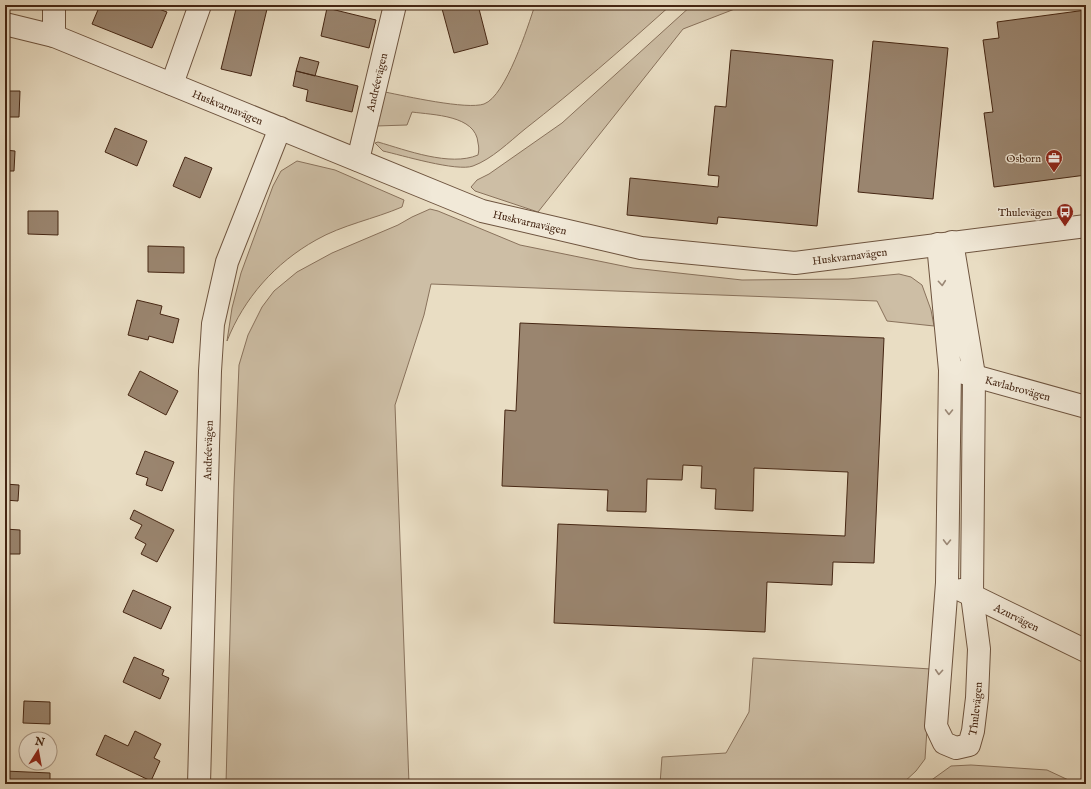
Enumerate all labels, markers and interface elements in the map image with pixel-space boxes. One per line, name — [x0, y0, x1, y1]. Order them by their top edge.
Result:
street label: Andréevägen — [364, 52, 391, 114]
street label: Huskvarnavägen — [190, 87, 265, 129]
office icon: Osborn — [1044, 148, 1064, 173]
place label: Osborn — [1006, 152, 1041, 166]
bus stop icon: Thulevägen — [1055, 202, 1075, 227]
place label: Thulevägen — [998, 206, 1052, 220]
street label: Huskvarnavägen — [491, 208, 568, 239]
street label: Huskvarnavägen — [812, 245, 888, 269]
one-way arrow — [937, 280, 946, 286]
street label: Kavlabrovägen — [983, 373, 1052, 405]
one-way arrow — [945, 409, 953, 415]
street label: Andréevägen — [201, 420, 217, 481]
one-way arrow — [943, 539, 951, 545]
street label: Azurvägen — [990, 601, 1041, 635]
one-way arrow — [935, 669, 944, 675]
street label: Thulevägen — [966, 682, 986, 738]
north arrow — [18, 731, 58, 771]
text: N — [33, 734, 46, 750]

